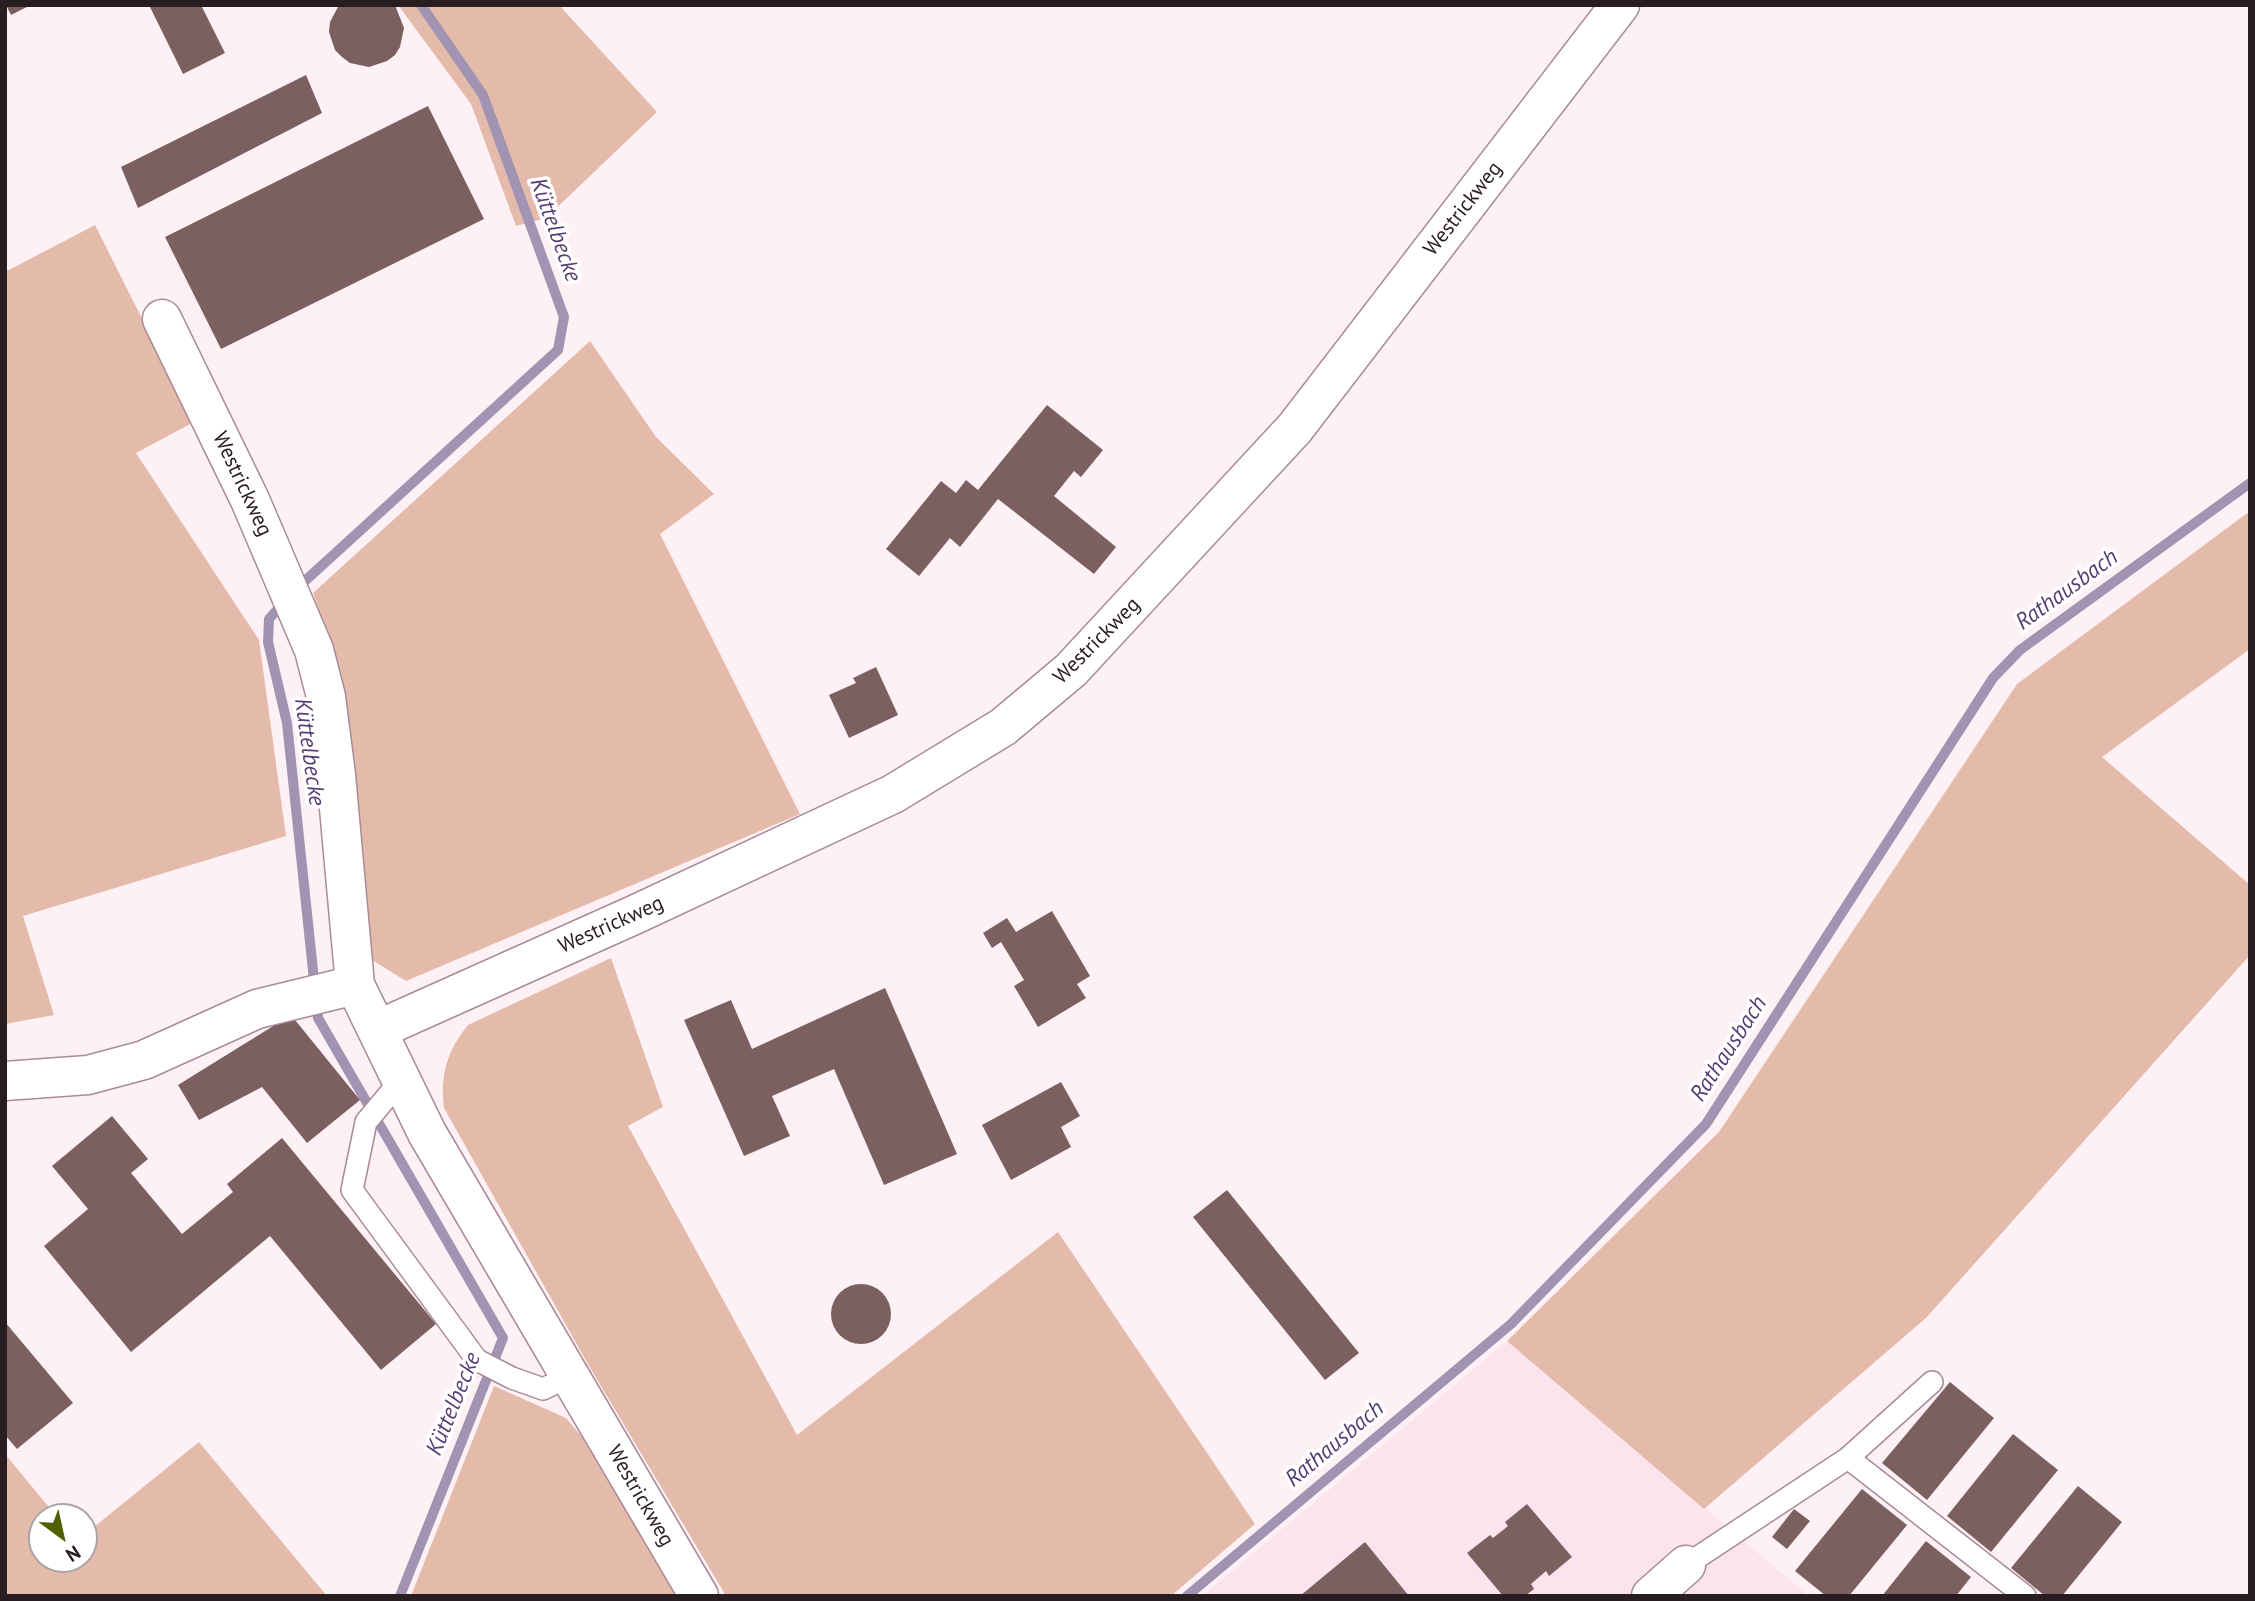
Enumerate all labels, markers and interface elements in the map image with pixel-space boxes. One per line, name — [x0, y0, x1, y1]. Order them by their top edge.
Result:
street label: Westrickweg — [1418, 157, 1508, 261]
water label: Küttelbecke — [523, 174, 587, 286]
street label: Westrickweg — [207, 428, 277, 540]
water label: Rathausbach — [2010, 544, 2124, 636]
street label: Westrickweg — [1048, 592, 1146, 690]
water label: Küttelbecke — [288, 696, 330, 808]
street label: Westrickweg — [555, 891, 667, 959]
water label: Rathausbach — [1685, 991, 1773, 1107]
water label: Küttelbecke — [421, 1349, 487, 1459]
water label: Rathausbach — [1280, 1395, 1390, 1493]
street label: Westrickweg — [601, 1441, 679, 1551]
north arrow — [28, 1503, 98, 1573]
text: N — [62, 1540, 85, 1567]

